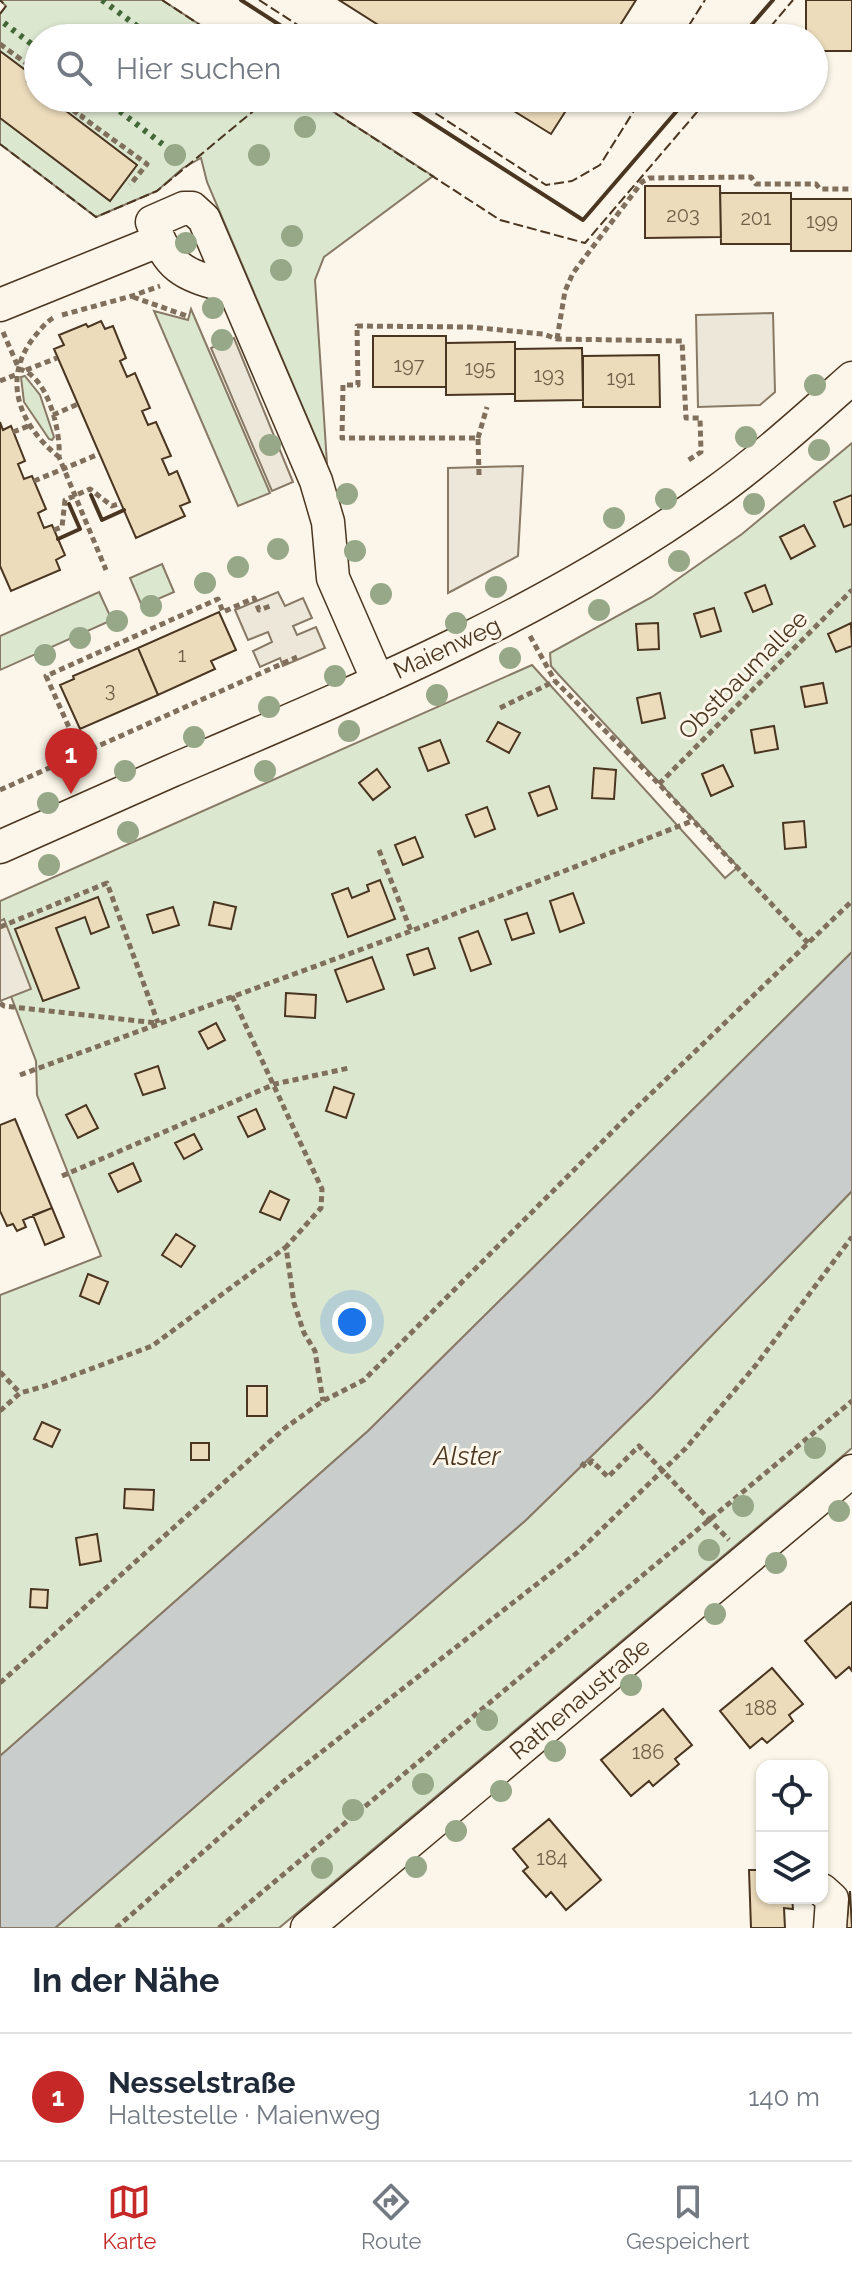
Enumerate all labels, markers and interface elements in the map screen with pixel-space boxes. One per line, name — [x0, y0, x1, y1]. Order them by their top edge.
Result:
search box — [24, 24, 828, 112]
icon: search — [52, 46, 96, 90]
text: Hier suchen — [116, 51, 281, 86]
house number: 203 — [666, 203, 700, 227]
house number: 201 — [740, 206, 772, 230]
house number: 199 — [806, 209, 838, 233]
house number: 197 — [394, 353, 425, 377]
house number: 195 — [464, 356, 496, 380]
house number: 193 — [534, 363, 564, 387]
house number: 191 — [607, 366, 636, 390]
street label: Obstbaumallee — [672, 604, 813, 745]
street label: Maienweg — [389, 610, 505, 685]
house number: 1 — [178, 643, 187, 667]
house number: 3 — [105, 678, 115, 702]
pin: 1 — [45, 728, 97, 794]
your location — [332, 1302, 372, 1342]
water label: Alster — [432, 1441, 501, 1471]
street label: Rathenaustraße — [504, 1631, 656, 1766]
house number: 188 — [745, 1696, 777, 1720]
house number: 186 — [632, 1740, 664, 1764]
map controls — [756, 1760, 828, 1904]
button: locate — [756, 1760, 828, 1832]
button: layers — [756, 1832, 828, 1904]
house number: 184 — [536, 1846, 568, 1870]
text: In der Nähe — [32, 1960, 219, 2000]
text: Nesselstraße — [108, 2065, 295, 2100]
text: 1 — [52, 2082, 64, 2112]
text: 140 m — [748, 2082, 820, 2112]
text: Haltestelle · Maienweg — [108, 2100, 381, 2130]
tab: Karte — [102, 2180, 156, 2254]
tab: Route — [361, 2180, 421, 2254]
tab: Gespeichert — [626, 2180, 750, 2254]

